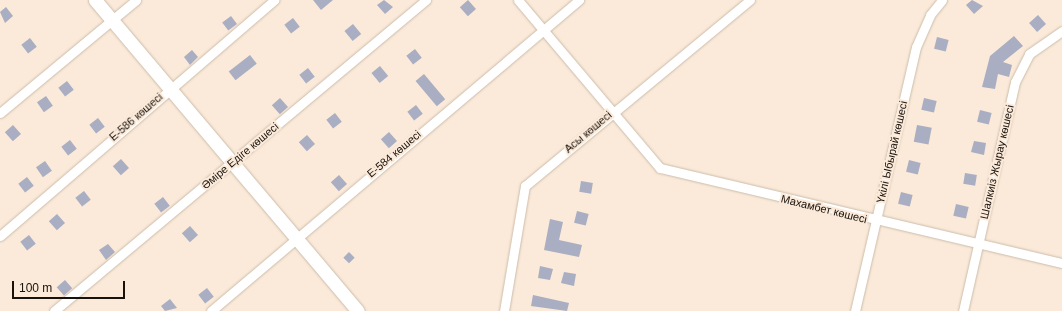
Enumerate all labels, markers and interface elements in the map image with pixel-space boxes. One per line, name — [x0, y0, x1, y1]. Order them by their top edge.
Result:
street label: Е-586 көшесі — [107, 90, 165, 144]
street label: Үкілі Ыбырай көшесі — [874, 100, 910, 204]
street label: Шалкиіз Жырау көшесі — [977, 104, 1017, 220]
street label: Асы көшесі — [562, 108, 614, 156]
street label: Әміре Едіге көшесі — [199, 120, 281, 192]
street label: Е-584 көшесі — [364, 128, 424, 180]
street label: Махамбет көшесі — [780, 192, 868, 226]
scale bar — [14, 273, 127, 299]
text: 100 m — [19, 281, 52, 295]

